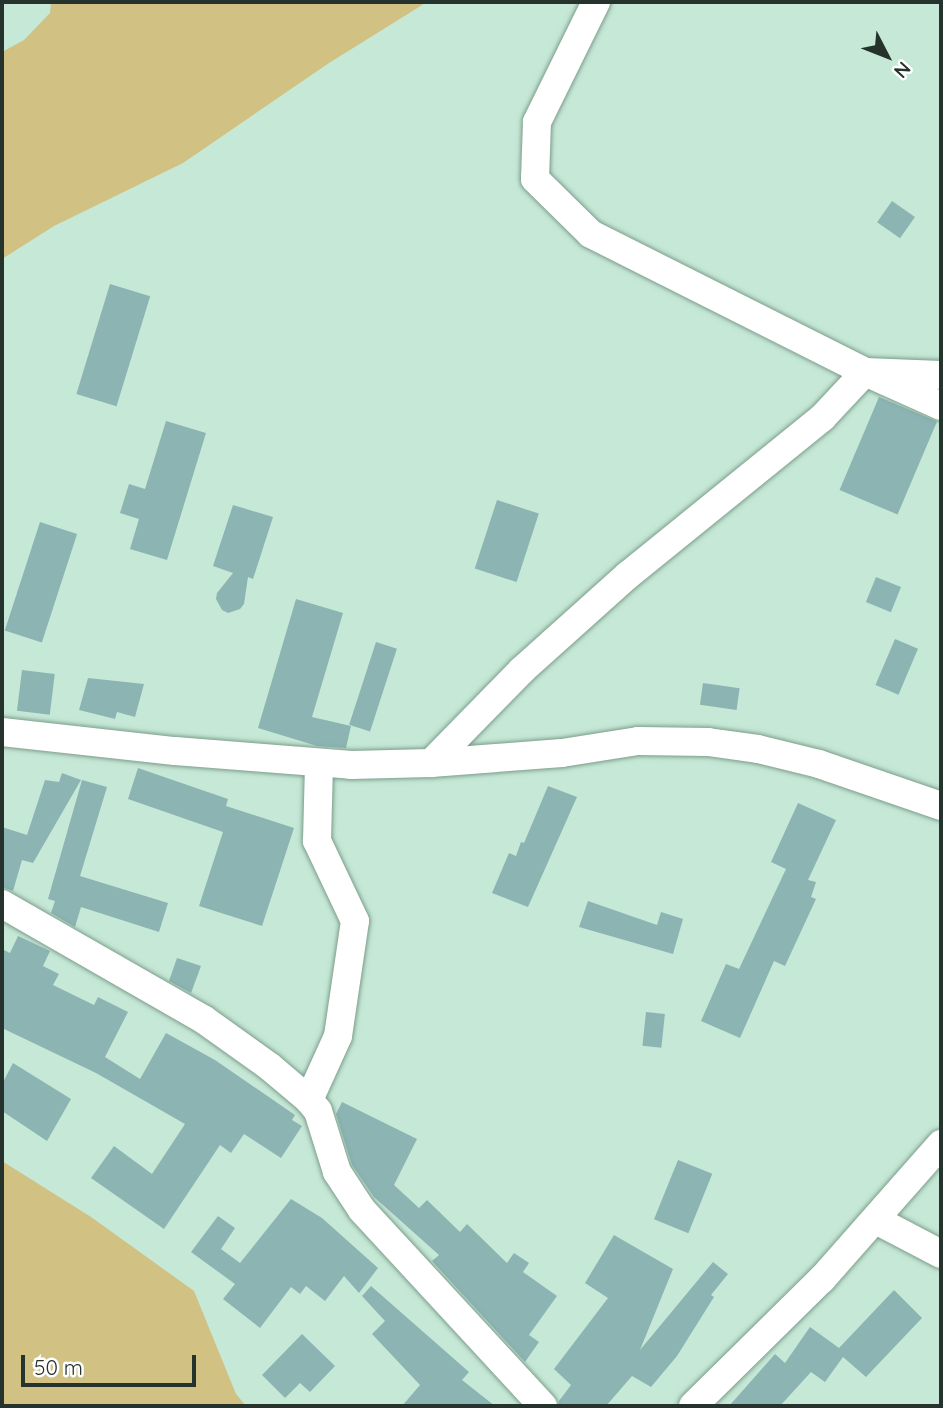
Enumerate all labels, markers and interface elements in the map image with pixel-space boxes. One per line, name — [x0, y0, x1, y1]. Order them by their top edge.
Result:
north arrow — [852, 21, 922, 91]
text: N — [889, 57, 916, 83]
scale bar — [24, 1342, 200, 1386]
text: 50 m — [34, 1354, 83, 1380]

